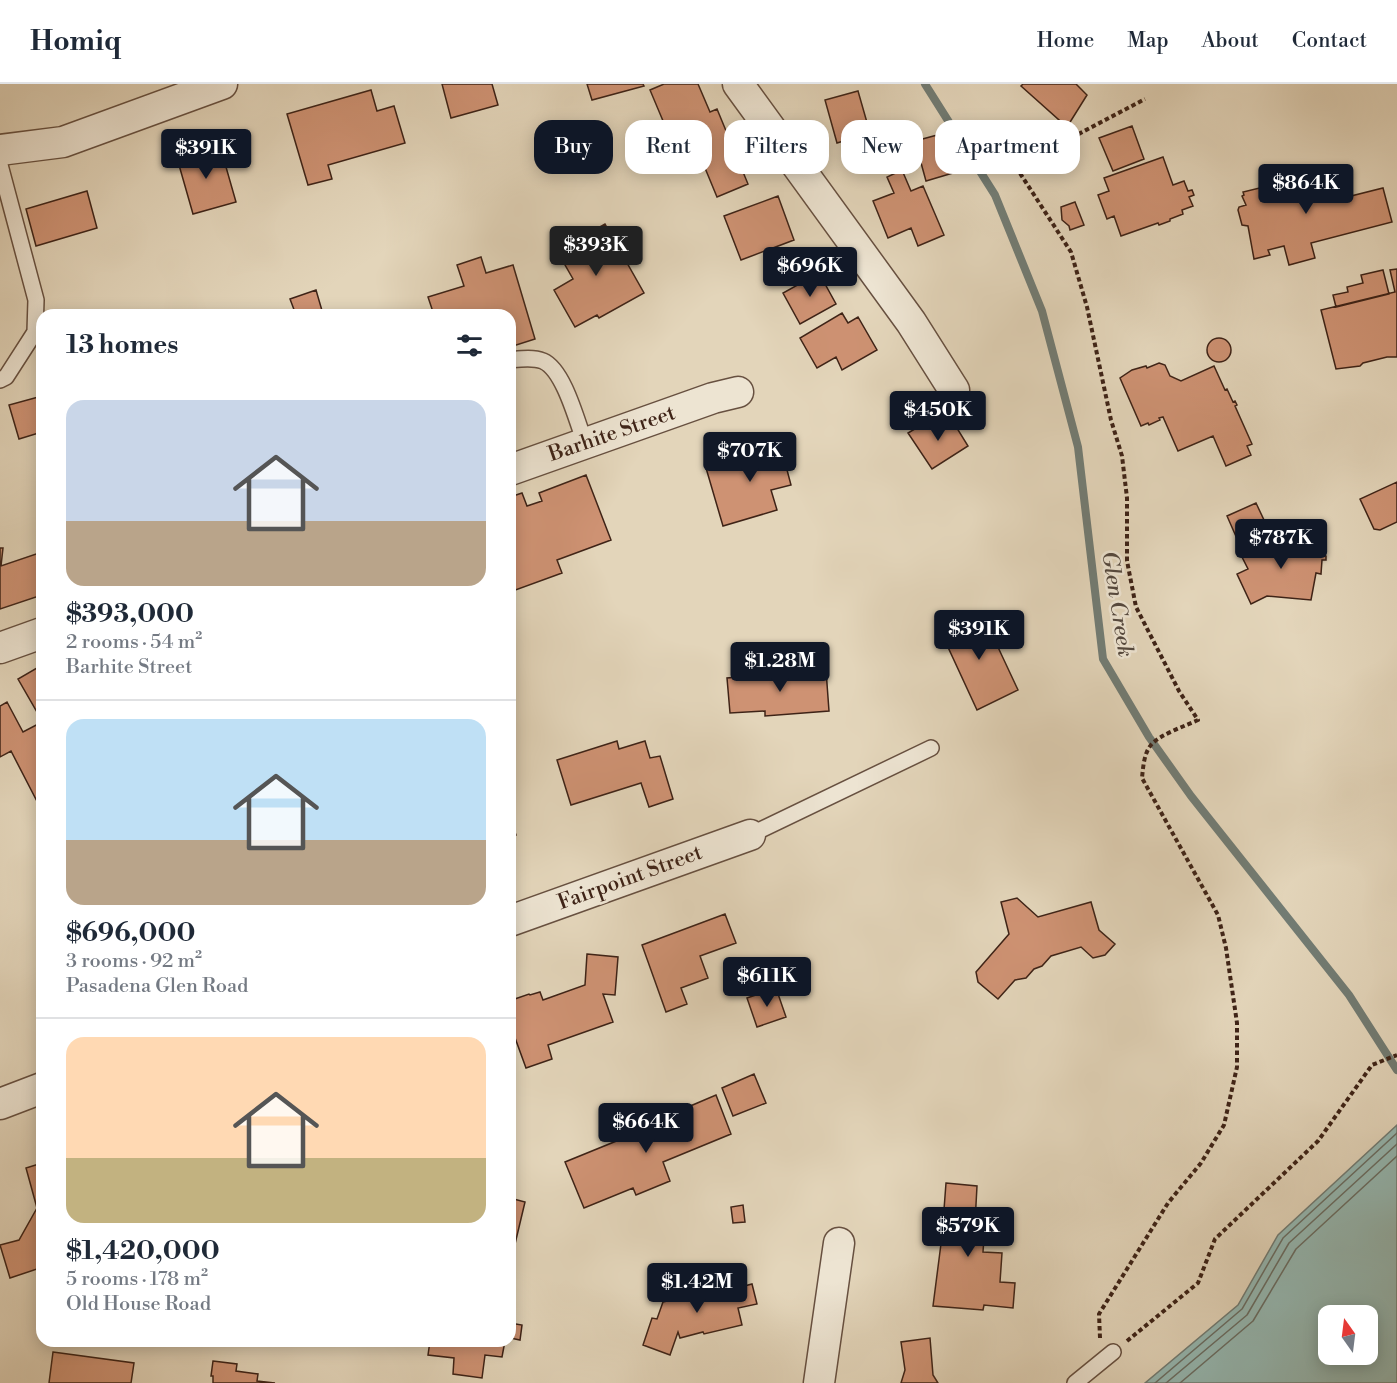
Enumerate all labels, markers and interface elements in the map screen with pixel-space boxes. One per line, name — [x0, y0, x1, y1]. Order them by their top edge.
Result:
text: Homiq — [30, 24, 121, 59]
text: Home — [1037, 28, 1094, 54]
text: Map — [1127, 28, 1169, 54]
text: About — [1202, 28, 1259, 54]
text: Contact — [1292, 28, 1367, 54]
chip: Buy — [534, 120, 613, 174]
chip: Rent — [625, 120, 712, 174]
chip: Filters — [724, 120, 829, 174]
chip: New — [841, 120, 923, 174]
chip: Apartment — [935, 120, 1080, 174]
pin: $391K — [164, 129, 248, 180]
text: $391K — [175, 136, 237, 161]
pin: $864K — [1264, 164, 1348, 215]
text: $864K — [1272, 171, 1340, 196]
pin: $393K — [554, 226, 638, 277]
text: $393K — [564, 233, 628, 258]
pin: $696K — [768, 247, 852, 298]
text: $696K — [777, 254, 843, 279]
text: 13 homes — [66, 329, 178, 361]
icon: filters — [453, 329, 486, 362]
pin: $450K — [896, 391, 980, 442]
text: $450K — [904, 398, 972, 423]
street label: Barhite Street — [544, 400, 679, 468]
pin: $707K — [708, 432, 792, 483]
icon: home — [222, 439, 330, 547]
text: $707K — [717, 439, 783, 464]
pin: $787K — [1239, 519, 1323, 570]
text: $787K — [1249, 526, 1313, 551]
water label: Glen Creek — [1095, 549, 1139, 659]
text: $393,000 — [66, 598, 194, 630]
pin: $391K — [937, 610, 1021, 661]
text: $391K — [948, 617, 1010, 642]
text: 2 rooms · 54 m² — [66, 630, 202, 655]
pin: $1.28M — [731, 642, 829, 693]
text: $1.28M — [745, 649, 815, 674]
text: Barhite Street — [66, 655, 192, 680]
icon: home — [222, 758, 330, 866]
street label: Fairpoint Street — [554, 840, 706, 916]
text: $696,000 — [66, 917, 195, 949]
text: 3 rooms · 92 m² — [66, 949, 202, 974]
pin: $611K — [725, 957, 809, 1008]
text: $611K — [737, 964, 797, 989]
text: Pasadena Glen Road — [66, 974, 248, 999]
icon: home — [222, 1076, 330, 1184]
pin: $664K — [604, 1103, 688, 1154]
text: $664K — [612, 1110, 680, 1135]
pin: $579K — [926, 1207, 1010, 1258]
text: $579K — [936, 1214, 1000, 1239]
text: $1,420,000 — [66, 1235, 220, 1267]
pin: $1.42M — [648, 1263, 746, 1314]
text: 5 rooms · 178 m² — [66, 1267, 208, 1292]
text: $1.42M — [661, 1270, 733, 1295]
text: Old House Road — [66, 1292, 211, 1317]
north arrow — [1318, 1305, 1378, 1365]
map controls — [1318, 1305, 1378, 1365]

